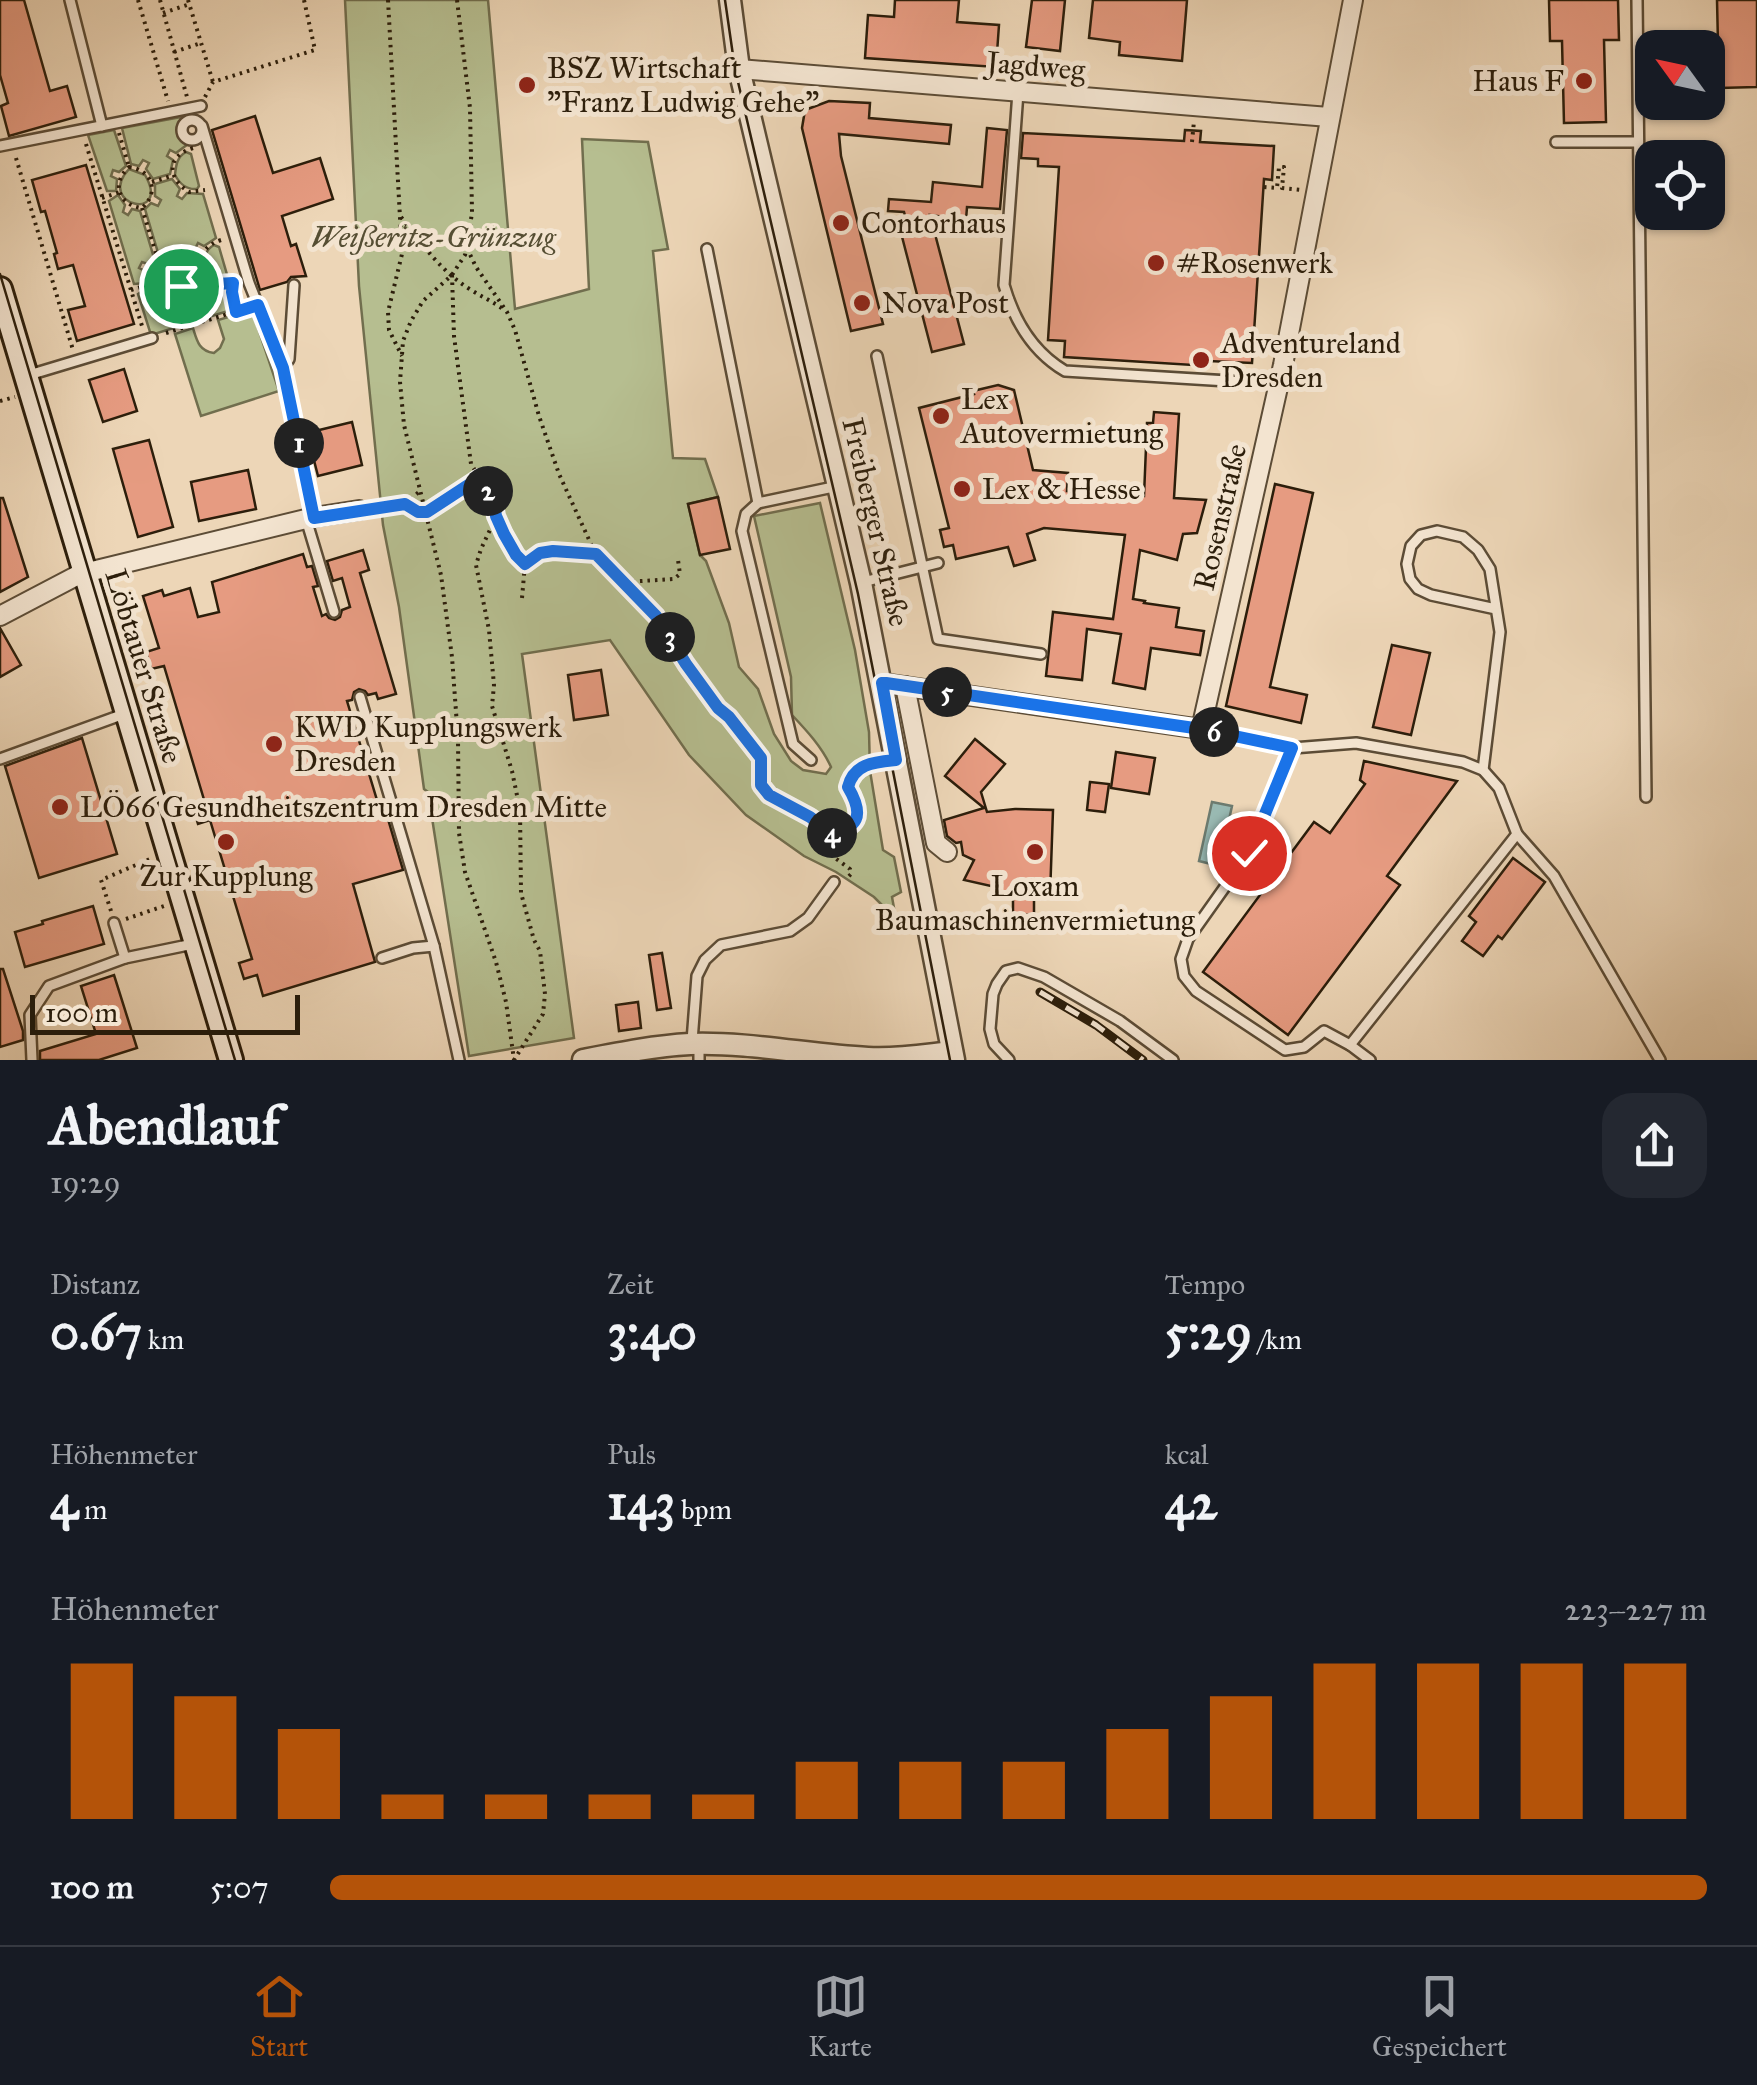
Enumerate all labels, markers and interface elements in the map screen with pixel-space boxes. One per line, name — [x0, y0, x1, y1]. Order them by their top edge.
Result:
north arrow — [1635, 30, 1725, 120]
map controls — [1635, 30, 1725, 230]
street label: Jagdweg — [982, 43, 1088, 88]
place label: BSZ Wirtschaft "Franz Ludwig Gehe" — [547, 50, 819, 120]
place label: Haus F — [1472, 63, 1564, 99]
marker: Haus F — [1573, 70, 1595, 92]
marker: BSZ Wirtschaft "Franz Ludwig Gehe" — [516, 74, 538, 96]
button: locate — [1635, 140, 1725, 230]
place label: Contorhaus — [861, 205, 1006, 241]
marker: Contorhaus — [830, 212, 852, 234]
park label: Weißeritz-Grünzug — [311, 219, 557, 255]
pin — [139, 244, 224, 329]
place label: #Rosenwerk — [1176, 245, 1333, 281]
marker: #Rosenwerk — [1145, 252, 1167, 274]
icon: arrive — [154, 259, 209, 314]
place label: Nova Post — [882, 285, 1009, 321]
marker: Nova Post — [851, 292, 873, 314]
place label: Adventureland Dresden — [1219, 325, 1401, 395]
marker: Adventureland Dresden — [1190, 349, 1212, 371]
place label: Lex Autovermietung — [959, 381, 1164, 451]
marker: Lex Autovermietung — [930, 405, 952, 427]
street label: Freiberger Straße — [835, 414, 917, 630]
pin: 1 — [274, 418, 324, 468]
text: 1 — [293, 425, 305, 460]
street label: Rosenstraße — [1186, 440, 1254, 594]
pin: 2 — [463, 466, 513, 516]
place label: Lex & Hesse — [982, 471, 1141, 507]
text: 2 — [481, 473, 495, 508]
marker: Lex & Hesse — [951, 478, 973, 500]
street label: Löbtauer Straße — [97, 564, 191, 768]
pin: 3 — [645, 612, 695, 662]
text: 3 — [664, 619, 676, 654]
pin: 5 — [922, 667, 972, 717]
text: 5 — [940, 674, 954, 709]
pin: 6 — [1189, 707, 1239, 757]
place label: KWD Kupplungswerk Dresden — [294, 709, 562, 779]
text: 6 — [1207, 714, 1221, 749]
marker: KWD Kupplungswerk Dresden — [263, 733, 285, 755]
place label: LÖ66 Gesundheitszentrum Dresden Mitte — [80, 789, 607, 825]
marker: LÖ66 Gesundheitszentrum Dresden Mitte — [49, 796, 71, 818]
pin: 4 — [807, 808, 857, 858]
pin — [1207, 811, 1292, 896]
text: 4 — [824, 815, 840, 850]
icon: check — [1222, 826, 1277, 881]
marker: Zur Kupplung — [215, 831, 237, 853]
marker: Loxam Baumaschinenvermietung — [1024, 841, 1046, 863]
place label: Zur Kupplung — [139, 858, 314, 894]
place label: Loxam Baumaschinenvermietung — [875, 868, 1196, 938]
scale bar — [30, 990, 300, 1034]
text: 100 m — [45, 995, 118, 1030]
text: Abendlauf — [50, 1092, 280, 1159]
button: share — [1602, 1093, 1707, 1198]
text: 19:29 — [50, 1163, 121, 1202]
text: Distanz — [50, 1267, 140, 1302]
text: Zeit — [607, 1267, 654, 1302]
text: Tempo — [1165, 1267, 1245, 1302]
text: 0.67 — [50, 1302, 142, 1363]
text: 3:40 — [607, 1302, 697, 1363]
text: 5:29 — [1165, 1302, 1252, 1363]
text: km — [142, 1322, 184, 1357]
text: /km — [1252, 1322, 1302, 1357]
text: Höhenmeter — [50, 1437, 198, 1472]
text: Puls — [607, 1437, 656, 1472]
text: kcal — [1165, 1437, 1209, 1472]
text: 4 — [50, 1472, 78, 1533]
text: 143 — [607, 1472, 675, 1533]
text: 42 — [1165, 1472, 1217, 1533]
text: m — [78, 1492, 107, 1527]
text: bpm — [675, 1492, 732, 1527]
text: Höhenmeter — [50, 1590, 219, 1629]
text: 223–227 m — [1565, 1590, 1707, 1629]
text: 100 m — [50, 1868, 134, 1907]
text: 5:07 — [210, 1868, 269, 1907]
tab: Start — [250, 1969, 308, 2064]
tab: Karte — [808, 1969, 872, 2064]
tab: Gespeichert — [1372, 1969, 1507, 2064]

